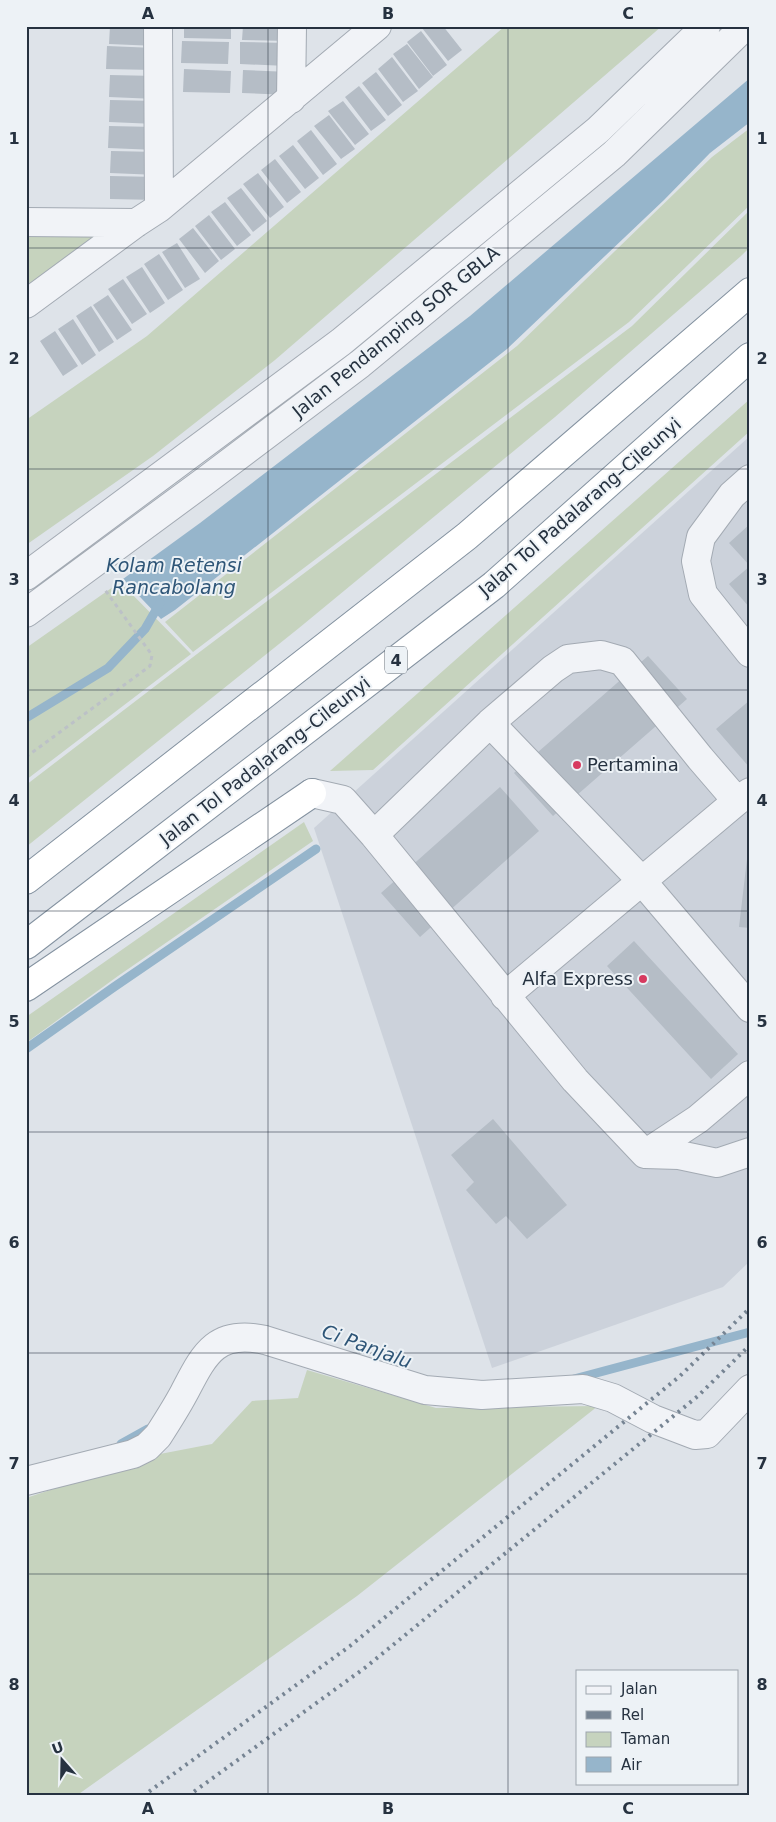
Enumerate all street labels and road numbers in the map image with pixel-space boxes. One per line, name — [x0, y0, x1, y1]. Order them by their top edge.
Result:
street label: Jalan Pendamping SOR GBLA — [287, 241, 504, 422]
street label: Jalan Tol Padalarang–Cileunyi — [473, 413, 685, 601]
road number: 4 — [385, 646, 407, 674]
street label: Jalan Tol Padalarang–Cileunyi — [155, 672, 374, 850]

